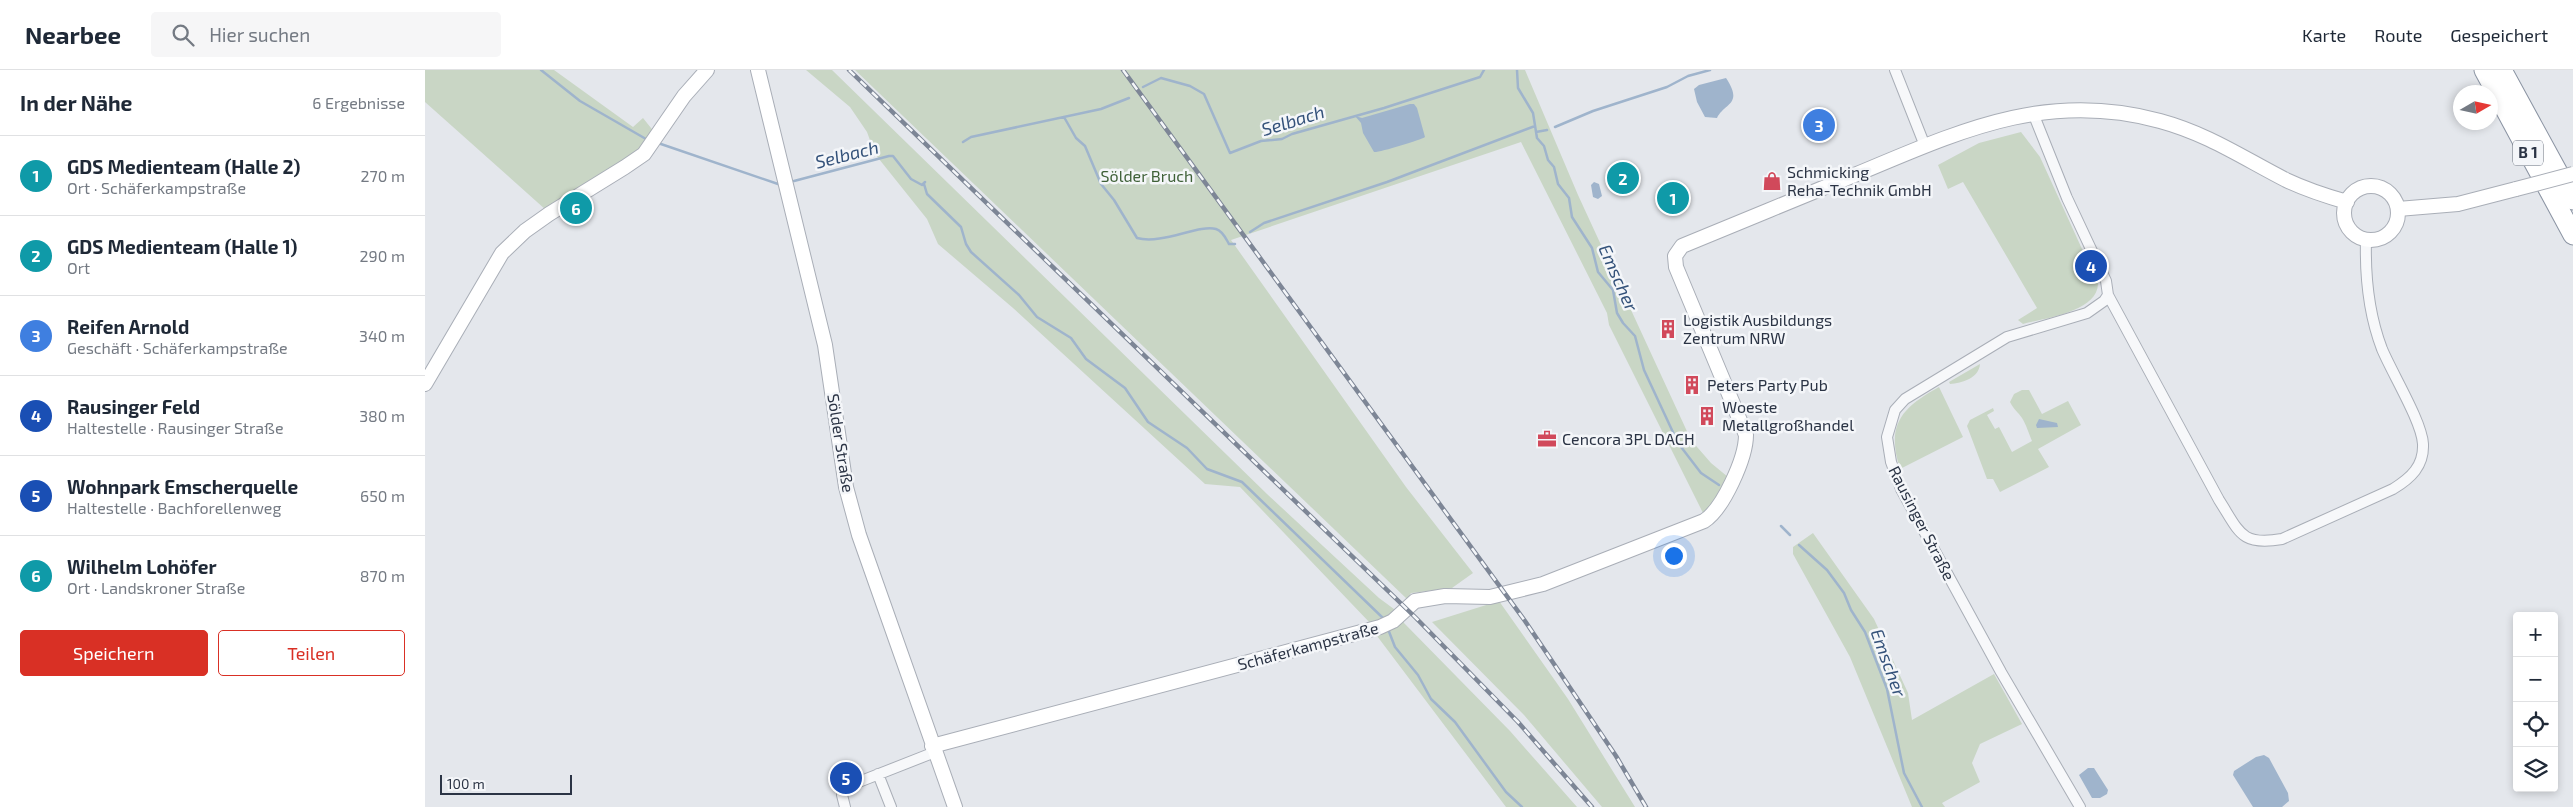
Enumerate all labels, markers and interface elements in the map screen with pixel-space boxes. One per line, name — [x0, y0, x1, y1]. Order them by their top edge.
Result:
search box — [151, 12, 501, 57]
text: Nearbee — [25, 20, 121, 49]
icon: search — [169, 21, 197, 49]
text: Hier suchen — [209, 23, 310, 46]
text: Karte — [2302, 24, 2346, 46]
text: Route — [2374, 24, 2422, 46]
text: Gespeichert — [2450, 24, 2548, 46]
north arrow — [2453, 85, 2498, 130]
text: In der Nähe — [20, 90, 132, 115]
text: 6 Ergebnisse — [312, 93, 405, 112]
water label: Selbach — [1259, 100, 1327, 140]
pin: 3 — [1803, 106, 1835, 144]
water label: Selbach — [813, 136, 881, 173]
road number: B 1 — [2513, 140, 2543, 166]
text: GDS Medienteam (Halle 2) — [67, 155, 301, 178]
pin: 2 — [1607, 159, 1639, 197]
place label: Schmicking Reha-Technik GmbH — [1787, 162, 1932, 199]
text: 1 — [33, 166, 39, 185]
text: 270 m — [361, 166, 405, 185]
park label: Sölder Bruch — [1101, 166, 1193, 185]
shop icon: Schmicking Reha-Technik GmbH — [1761, 170, 1783, 192]
text: Ort · Schäferkampstraße — [67, 178, 246, 197]
pin: 1 — [1657, 179, 1689, 217]
pin: 6 — [560, 189, 592, 227]
text: GDS Medienteam (Halle 1) — [67, 235, 298, 258]
water label: Emscher — [1594, 241, 1644, 315]
text: 2 — [31, 246, 41, 265]
text: 290 m — [360, 246, 405, 265]
pin: 4 — [2075, 247, 2107, 285]
text: Ort — [67, 258, 90, 277]
place label: Logistik Ausbildungs Zentrum NRW — [1683, 310, 1832, 347]
text: Reifen Arnold — [67, 315, 189, 338]
building icon: Logistik Ausbildungs Zentrum NRW — [1657, 318, 1679, 340]
text: 3 — [31, 326, 41, 345]
text: 340 m — [359, 326, 405, 345]
text: Geschäft · Schäferkampstraße — [67, 338, 288, 357]
building icon: Peters Party Pub — [1681, 374, 1703, 396]
place label: Peters Party Pub — [1707, 375, 1828, 394]
street label: Sölder Straße — [824, 392, 859, 494]
text: Rausinger Feld — [67, 395, 200, 418]
place label: Woeste Metallgroßhandel — [1722, 397, 1854, 434]
building icon: Woeste Metallgroßhandel — [1696, 405, 1718, 427]
text: 4 — [31, 406, 41, 425]
text: 380 m — [359, 406, 405, 425]
text: Haltestelle · Rausinger Straße — [67, 418, 283, 437]
office icon: Cencora 3PL DACH — [1536, 428, 1558, 450]
place label: Cencora 3PL DACH — [1562, 429, 1695, 448]
street label: Rausinger Straße — [1885, 462, 1959, 583]
text: Wohnpark Emscherquelle — [67, 475, 298, 498]
text: 5 — [32, 486, 40, 505]
text: 650 m — [360, 486, 405, 505]
text: Haltestelle · Bachforellenweg — [67, 498, 281, 517]
your location — [1661, 543, 1687, 569]
text: Wilhelm Lohöfer — [67, 555, 217, 578]
text: 6 — [31, 566, 41, 585]
text: 870 m — [360, 566, 405, 585]
text: Ort · Landskroner Straße — [67, 578, 245, 597]
map controls — [2513, 612, 2558, 792]
button: + — [2513, 612, 2558, 657]
street label: Schäferkampstraße — [1235, 618, 1380, 673]
water label: Emscher — [1866, 626, 1912, 700]
button: Speichern — [20, 630, 208, 676]
button: Teilen — [218, 630, 405, 676]
button: − — [2513, 657, 2558, 702]
button: locate — [2513, 702, 2558, 747]
button: layers — [2513, 747, 2558, 792]
pin: 5 — [830, 759, 862, 797]
scale bar — [440, 772, 573, 795]
text: 100 m — [447, 775, 485, 792]

